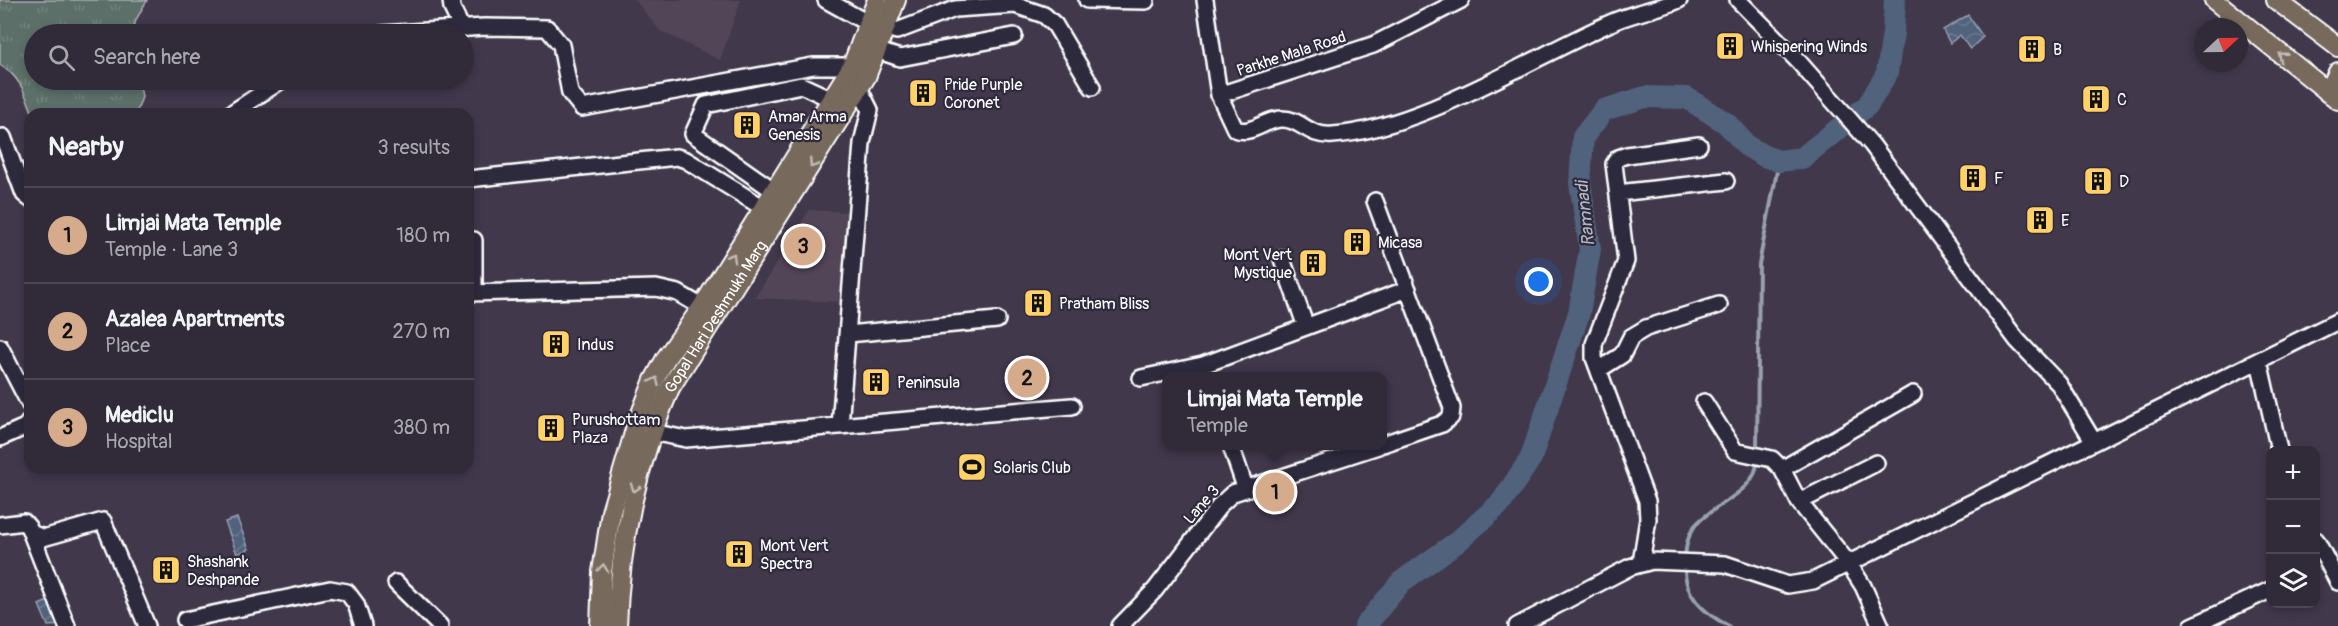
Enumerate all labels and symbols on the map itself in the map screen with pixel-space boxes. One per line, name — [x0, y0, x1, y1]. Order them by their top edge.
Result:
north arrow — [2194, 18, 2248, 72]
street label: Parkhe Mala Road — [1234, 27, 1348, 81]
building icon: Whispering Winds — [1714, 30, 1746, 62]
building icon: B — [2016, 33, 2048, 65]
place label: Whispering Winds — [1751, 37, 1867, 57]
place label: B — [2053, 40, 2062, 60]
one-way arrow — [2278, 52, 2289, 63]
place label: Pride Purple Coronet — [944, 75, 1022, 113]
building icon: Pride Purple Coronet — [907, 77, 939, 109]
building icon: C — [2080, 83, 2112, 115]
place label: C — [2117, 90, 2127, 110]
place label: Amar Arma Genesis — [768, 107, 847, 145]
building icon: Amar Arma Genesis — [731, 109, 763, 141]
one-way arrow — [809, 157, 820, 168]
building icon: F — [1957, 162, 1989, 194]
building icon: D — [2082, 165, 2114, 197]
place label: F — [1994, 169, 2004, 189]
place label: D — [2119, 172, 2129, 192]
water label: Ramnadi — [1570, 177, 1600, 248]
building icon: E — [2024, 204, 2056, 236]
place label: E — [2061, 211, 2069, 231]
pin: 3 — [784, 224, 822, 268]
building icon: Micasa — [1341, 226, 1373, 258]
place label: Micasa — [1378, 233, 1423, 253]
street label: Gopal Hari Deshmukh Marg — [660, 237, 772, 397]
place label: Mont Vert Mystique — [1224, 245, 1293, 283]
building icon: Mont Vert Mystique — [1297, 247, 1329, 279]
one-way arrow — [724, 253, 736, 263]
your location — [1524, 267, 1553, 296]
building icon: Pratham Bliss — [1022, 287, 1054, 319]
place label: Pratham Bliss — [1059, 294, 1149, 314]
building icon: Indus — [540, 328, 572, 360]
place label: Indus — [577, 335, 614, 355]
pin: 2 — [1008, 356, 1046, 400]
building icon: Peninsula — [860, 366, 892, 398]
place label: Peninsula — [897, 373, 960, 393]
one-way arrow — [647, 376, 659, 387]
place label: Purushottam Plaza — [572, 410, 660, 448]
building icon: Purushottam Plaza — [535, 412, 567, 444]
sports icon: Solaris Club — [956, 451, 988, 483]
place label: Solaris Club — [993, 458, 1071, 478]
pin: 1 — [1256, 470, 1294, 514]
street label: Lane 3 — [1179, 481, 1224, 528]
one-way arrow — [630, 482, 642, 493]
place label: Mont Vert Spectra — [760, 536, 829, 574]
building icon: Mont Vert Spectra — [723, 538, 755, 570]
place label: Shashank Deshpande — [187, 552, 259, 590]
building icon: Shashank Deshpande — [150, 554, 182, 586]
one-way arrow — [596, 563, 609, 572]

